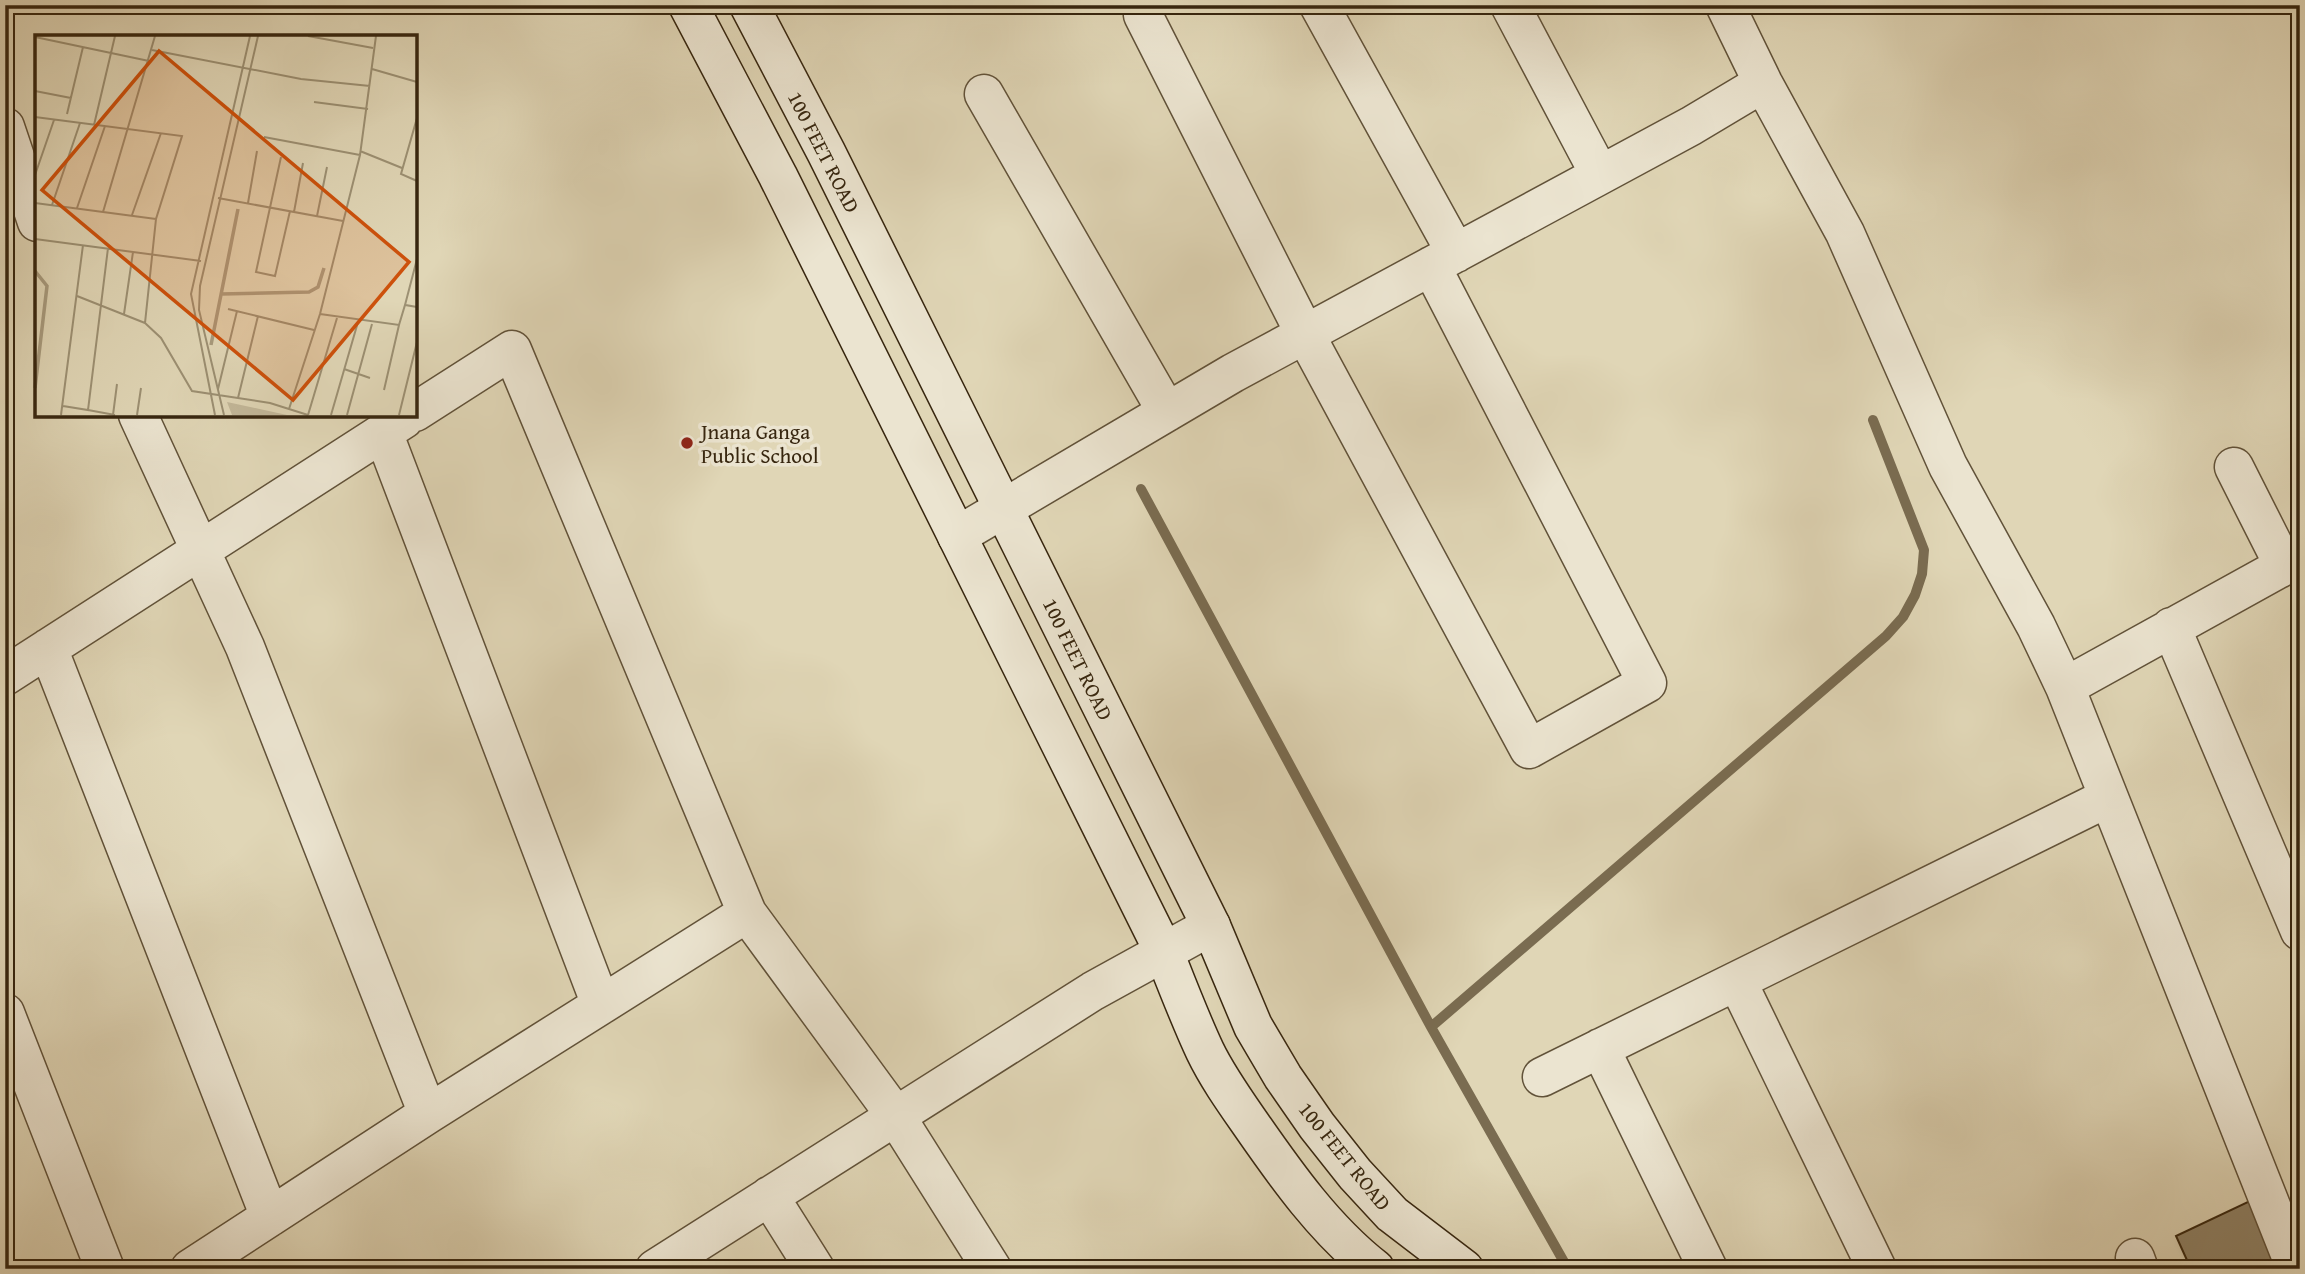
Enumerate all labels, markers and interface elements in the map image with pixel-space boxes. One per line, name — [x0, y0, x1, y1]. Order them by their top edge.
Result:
inset map — [35, 35, 416, 416]
street label: 100 FEET ROAD — [780, 86, 868, 218]
place label: Jnana Ganga Public School — [698, 416, 819, 471]
marker: Jnana Ganga Public School — [679, 435, 695, 451]
street label: 100 FEET ROAD — [1035, 593, 1121, 725]
street label: 100 FEET ROAD — [1291, 1095, 1399, 1217]

